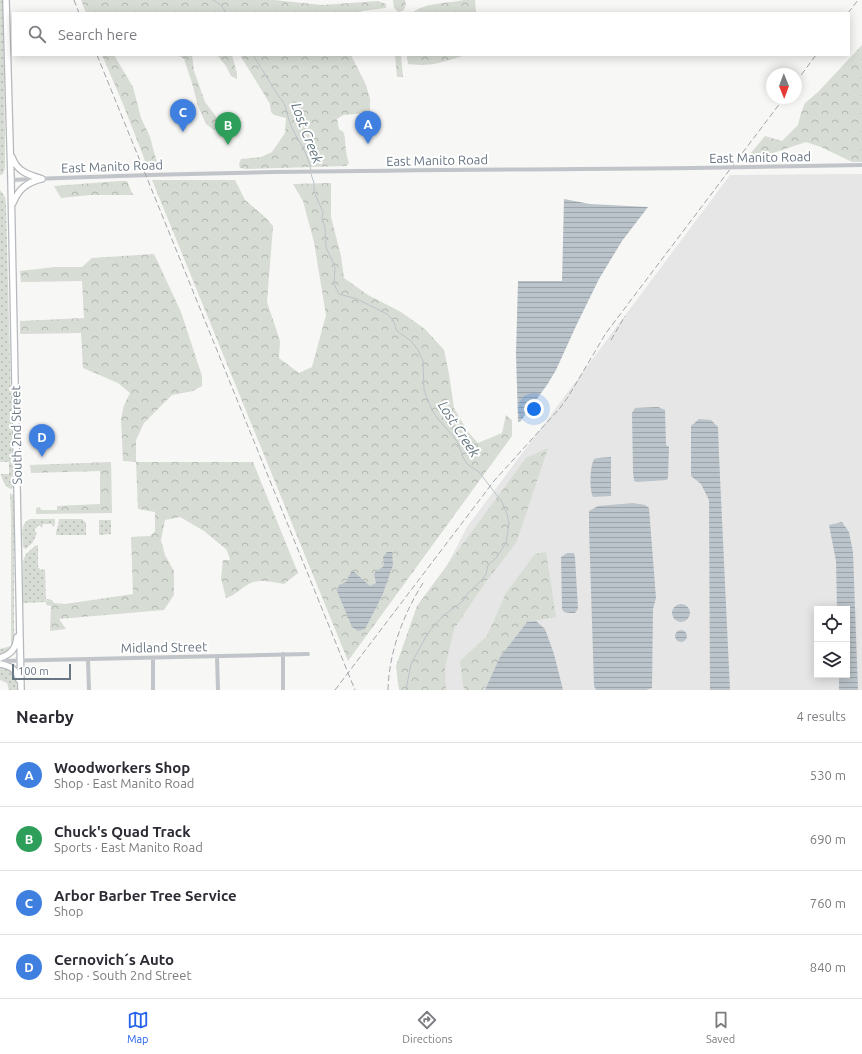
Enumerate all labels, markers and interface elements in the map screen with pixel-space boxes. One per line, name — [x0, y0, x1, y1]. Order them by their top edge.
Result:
search box — [12, 12, 850, 56]
icon: search — [26, 23, 48, 45]
text: Search here — [58, 26, 137, 43]
north arrow — [766, 68, 802, 104]
pin: C — [170, 99, 196, 132]
water label: Lost Creek — [288, 100, 326, 166]
pin: A — [355, 111, 381, 144]
pin: B — [215, 112, 241, 145]
street label: East Manito Road — [709, 149, 811, 165]
street label: East Manito Road — [386, 152, 488, 168]
street label: East Manito Road — [61, 157, 163, 175]
street label: South 2nd Street — [8, 385, 24, 485]
water label: Lost Creek — [435, 398, 484, 461]
your location — [524, 399, 544, 419]
pin: D — [29, 424, 55, 457]
map controls — [814, 606, 850, 678]
button: locate — [814, 606, 850, 642]
street label: Midland Street — [121, 639, 207, 655]
button: layers — [814, 642, 850, 678]
scale bar — [12, 662, 71, 681]
text: 100 m — [18, 665, 49, 677]
text: Nearby — [16, 707, 74, 726]
text: 4 results — [796, 709, 846, 723]
text: Woodworkers Shop — [54, 759, 190, 776]
text: A — [24, 768, 34, 782]
text: 530 m — [810, 768, 846, 782]
text: Shop · East Manito Road — [54, 776, 194, 790]
text: Chuck's Quad Track — [54, 823, 191, 840]
text: B — [25, 832, 33, 846]
text: 690 m — [810, 832, 846, 846]
text: Sports · East Manito Road — [54, 840, 203, 854]
text: Arbor Barber Tree Service — [54, 887, 237, 904]
text: C — [25, 896, 33, 910]
text: 760 m — [810, 896, 846, 910]
text: Shop — [54, 904, 83, 918]
text: Cernovich´s Auto — [54, 951, 174, 968]
text: D — [24, 960, 34, 974]
text: 840 m — [810, 960, 846, 974]
text: Shop · South 2nd Street — [54, 968, 192, 982]
tab: Map — [127, 1009, 149, 1045]
tab: Directions — [402, 1009, 452, 1045]
tab: Saved — [706, 1009, 735, 1045]

